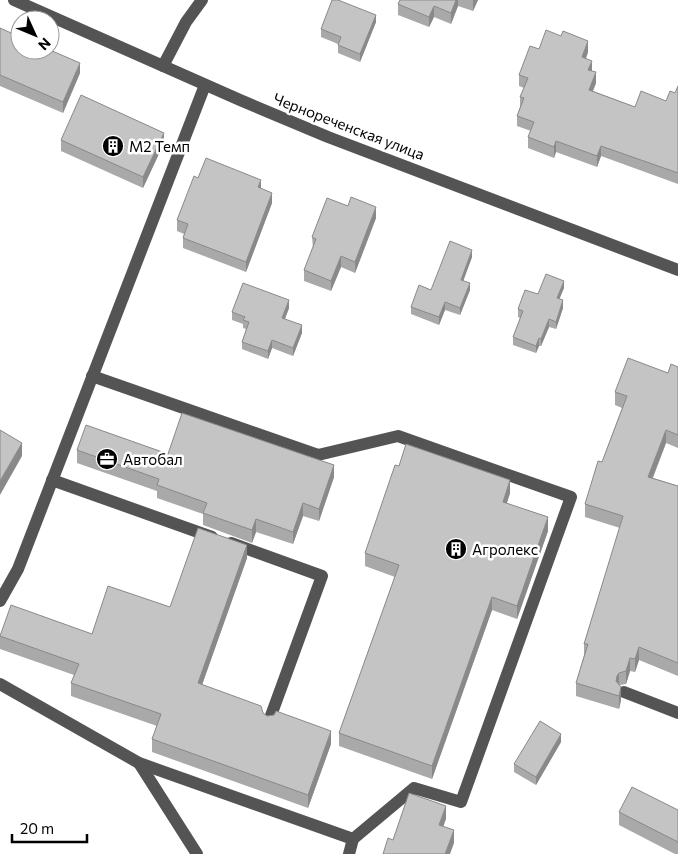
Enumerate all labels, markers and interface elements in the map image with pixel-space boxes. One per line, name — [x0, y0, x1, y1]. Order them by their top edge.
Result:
north arrow — [10, 10, 60, 60]
text: N — [35, 35, 54, 54]
street label: Чернореченская улица — [271, 89, 427, 163]
building icon: М2 Темп — [101, 134, 125, 158]
place label: М2 Темп — [129, 137, 190, 155]
office icon: Автобал — [95, 447, 119, 471]
place label: Автобал — [123, 450, 183, 468]
building icon: Агролекс — [444, 537, 468, 561]
place label: Агролекс — [472, 540, 538, 558]
scale bar — [12, 812, 88, 844]
text: 20 m — [20, 819, 54, 837]

